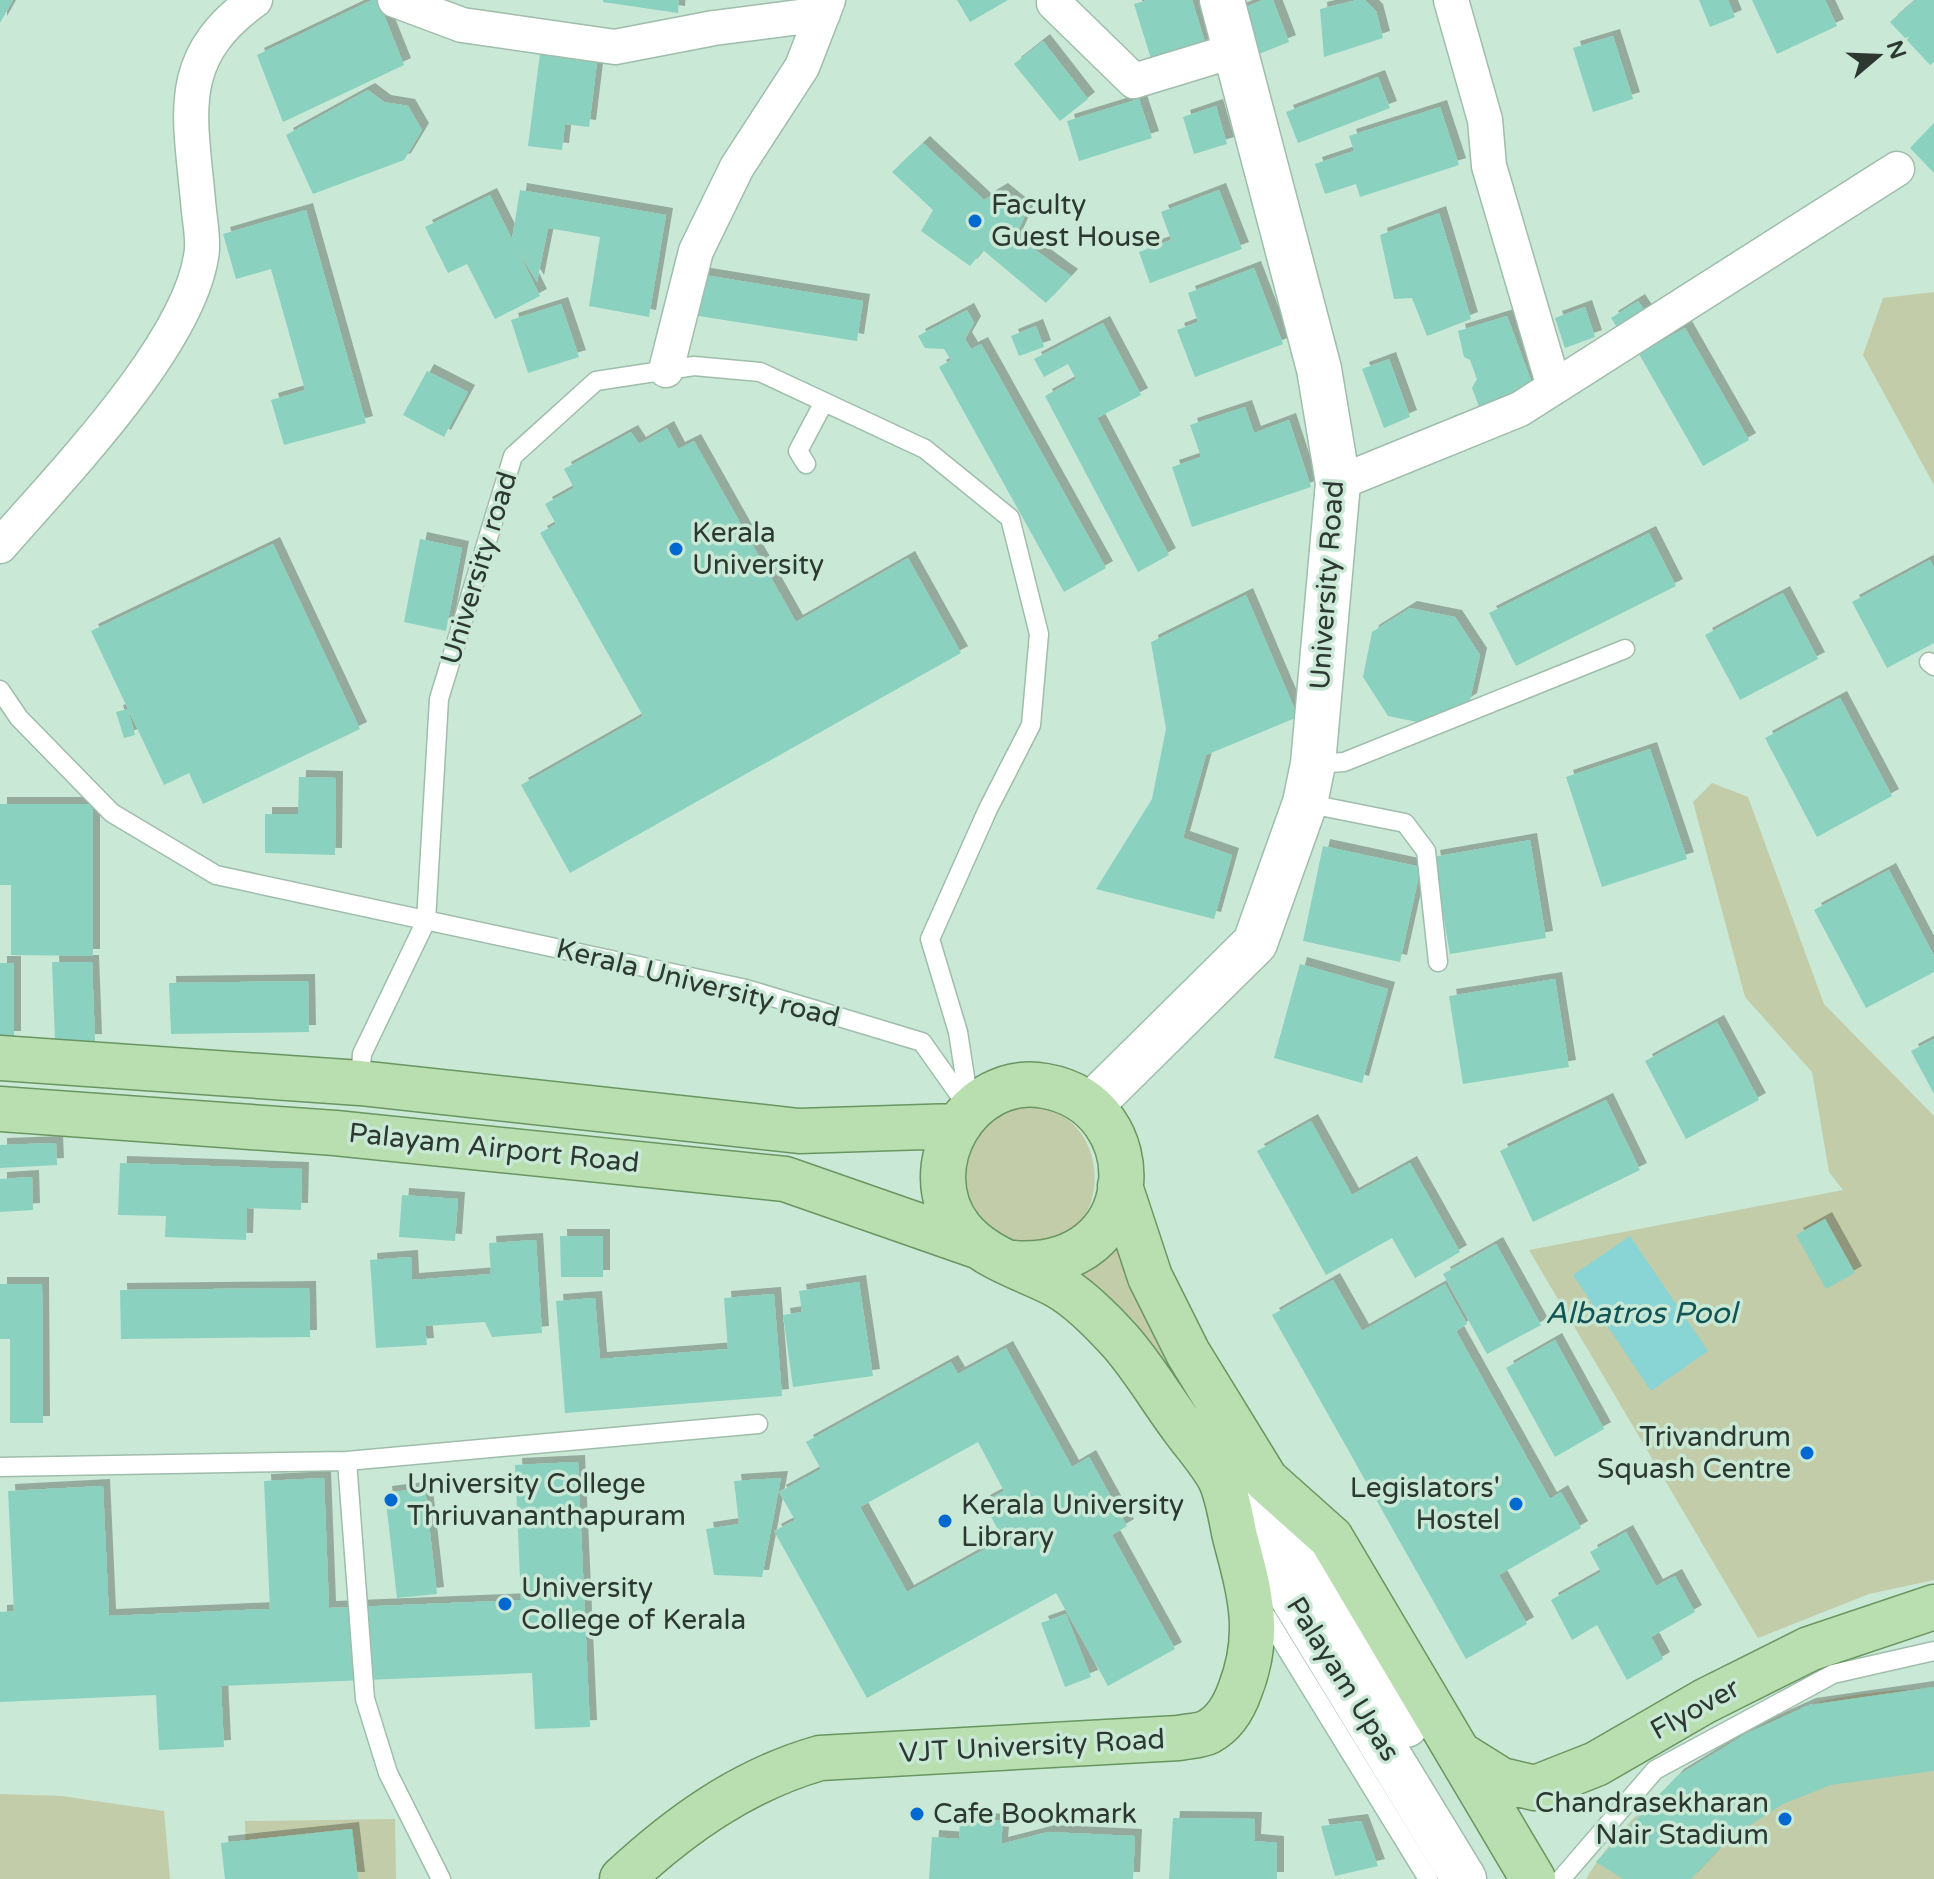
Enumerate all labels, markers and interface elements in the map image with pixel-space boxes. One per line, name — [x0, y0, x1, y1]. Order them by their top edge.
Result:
north arrow — [1838, 16, 1918, 96]
text: N — [1881, 37, 1911, 62]
place label: Faculty Guest House — [991, 188, 1161, 254]
marker: Faculty Guest House — [966, 212, 984, 230]
street label: University road — [434, 467, 524, 669]
street label: University Road — [1303, 479, 1351, 691]
place label: Kerala University — [692, 516, 824, 582]
marker: Kerala University — [667, 540, 685, 558]
street label: Kerala University road — [553, 931, 843, 1035]
street label: Palayam Airport Road — [347, 1116, 641, 1180]
water label: Albatros Pool — [1545, 1295, 1740, 1332]
place label: Trivandrum Squash Centre — [1597, 1420, 1791, 1486]
marker: Trivandrum Squash Centre — [1798, 1444, 1816, 1462]
place label: University College Thriuvananthapuram — [407, 1467, 686, 1533]
place label: Legislators' Hostel — [1350, 1471, 1500, 1537]
place label: Kerala University Library — [961, 1488, 1184, 1554]
marker: University College Thriuvananthapuram — [382, 1491, 400, 1509]
marker: Legislators' Hostel — [1507, 1495, 1525, 1513]
marker: Kerala University Library — [936, 1512, 954, 1530]
place label: University College of Kerala — [521, 1571, 746, 1637]
street label: Palayam Upas — [1279, 1591, 1407, 1767]
marker: University College of Kerala — [496, 1595, 514, 1613]
street label: Flyover — [1644, 1671, 1746, 1747]
street label: VJT University Road — [898, 1722, 1166, 1770]
place label: Chandrasekharan Nair Stadium — [1535, 1786, 1769, 1852]
place label: Cafe Bookmark — [933, 1797, 1137, 1831]
marker: Cafe Bookmark — [908, 1805, 926, 1823]
marker: Chandrasekharan Nair Stadium — [1776, 1810, 1794, 1828]

